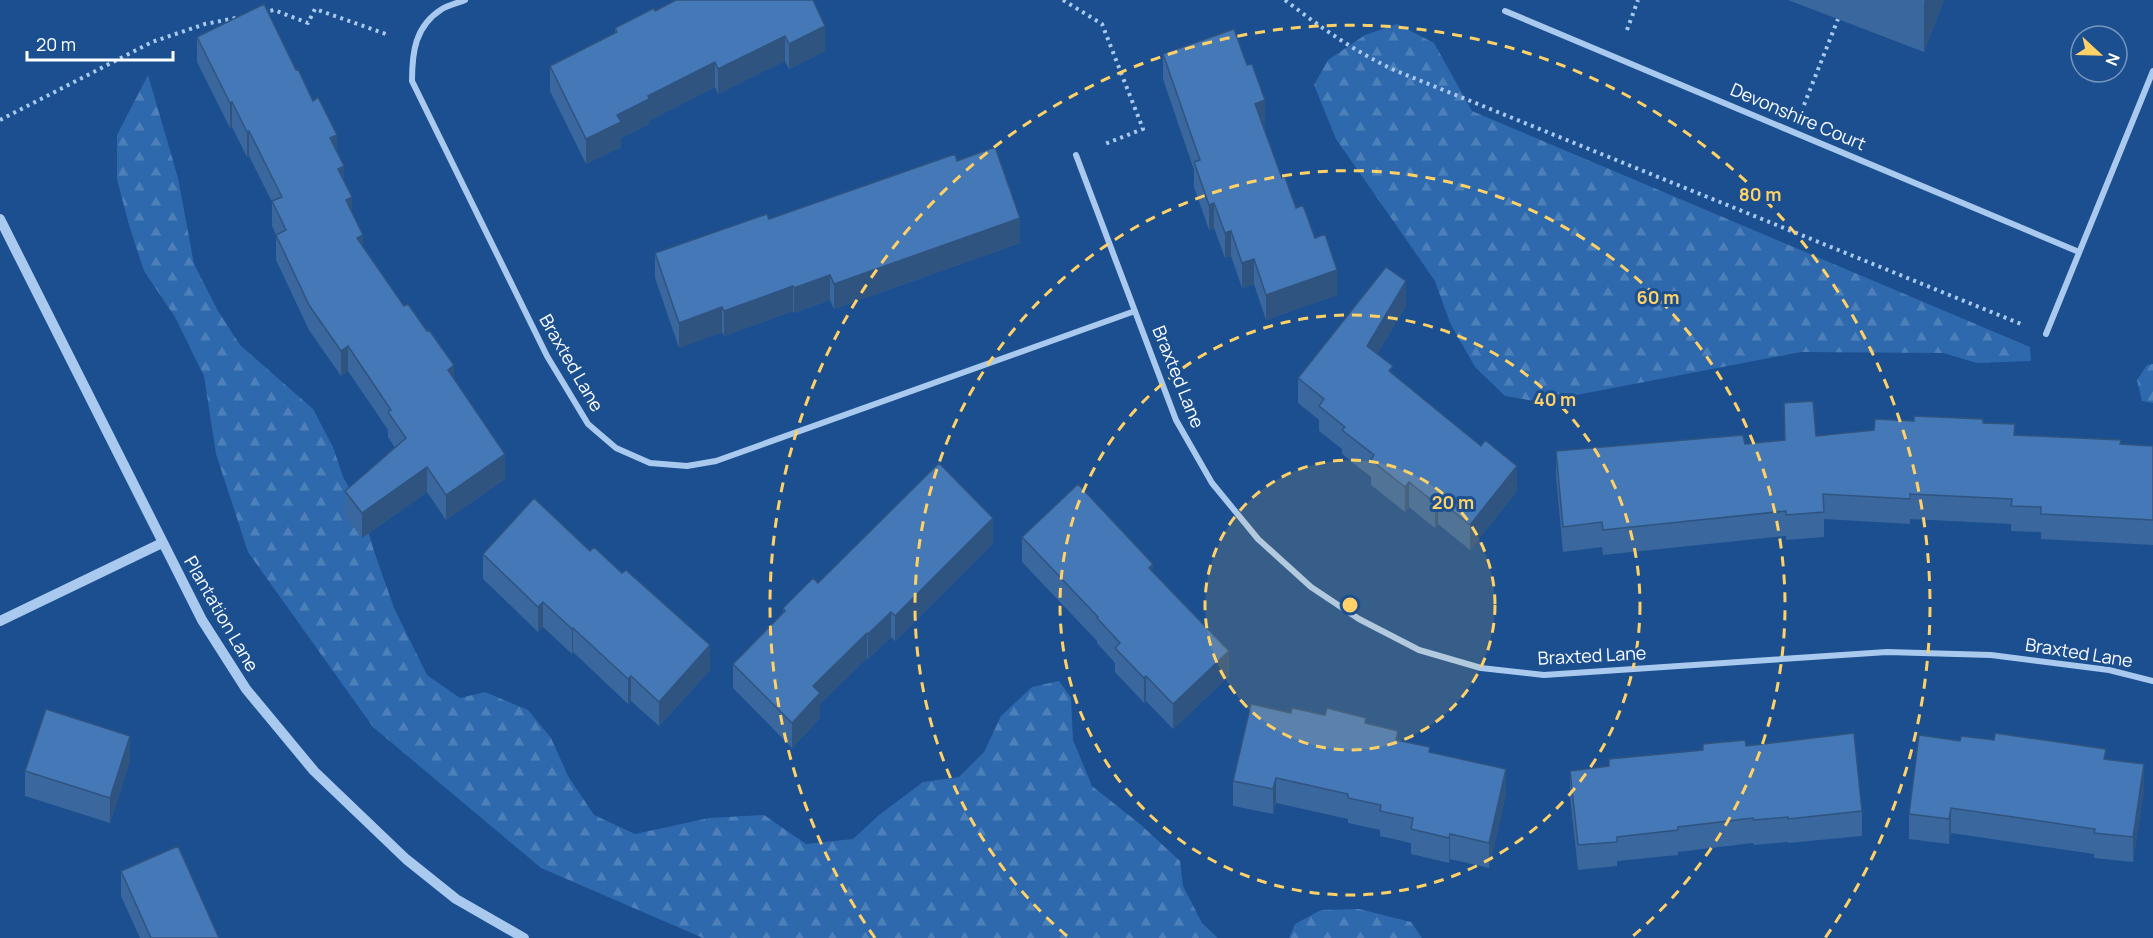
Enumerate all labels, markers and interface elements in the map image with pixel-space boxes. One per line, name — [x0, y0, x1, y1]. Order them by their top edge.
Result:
scale bar — [27, 24, 172, 62]
north arrow — [2069, 24, 2129, 84]
text: 20 m — [36, 32, 76, 56]
text: N — [2101, 50, 2125, 69]
street label: Devonshire Court — [1727, 77, 1870, 155]
text: 80 m — [1739, 182, 1781, 206]
text: 60 m — [1637, 285, 1679, 309]
street label: Braxted Lane — [534, 309, 609, 416]
street label: Braxted Lane — [1147, 322, 1210, 431]
text: 40 m — [1534, 387, 1576, 411]
text: 20 m — [1432, 490, 1474, 514]
street label: Plantation Lane — [179, 551, 265, 676]
centre of rings — [1340, 595, 1360, 615]
street label: Braxted Lane — [2024, 632, 2135, 672]
street label: Braxted Lane — [1537, 640, 1647, 670]

